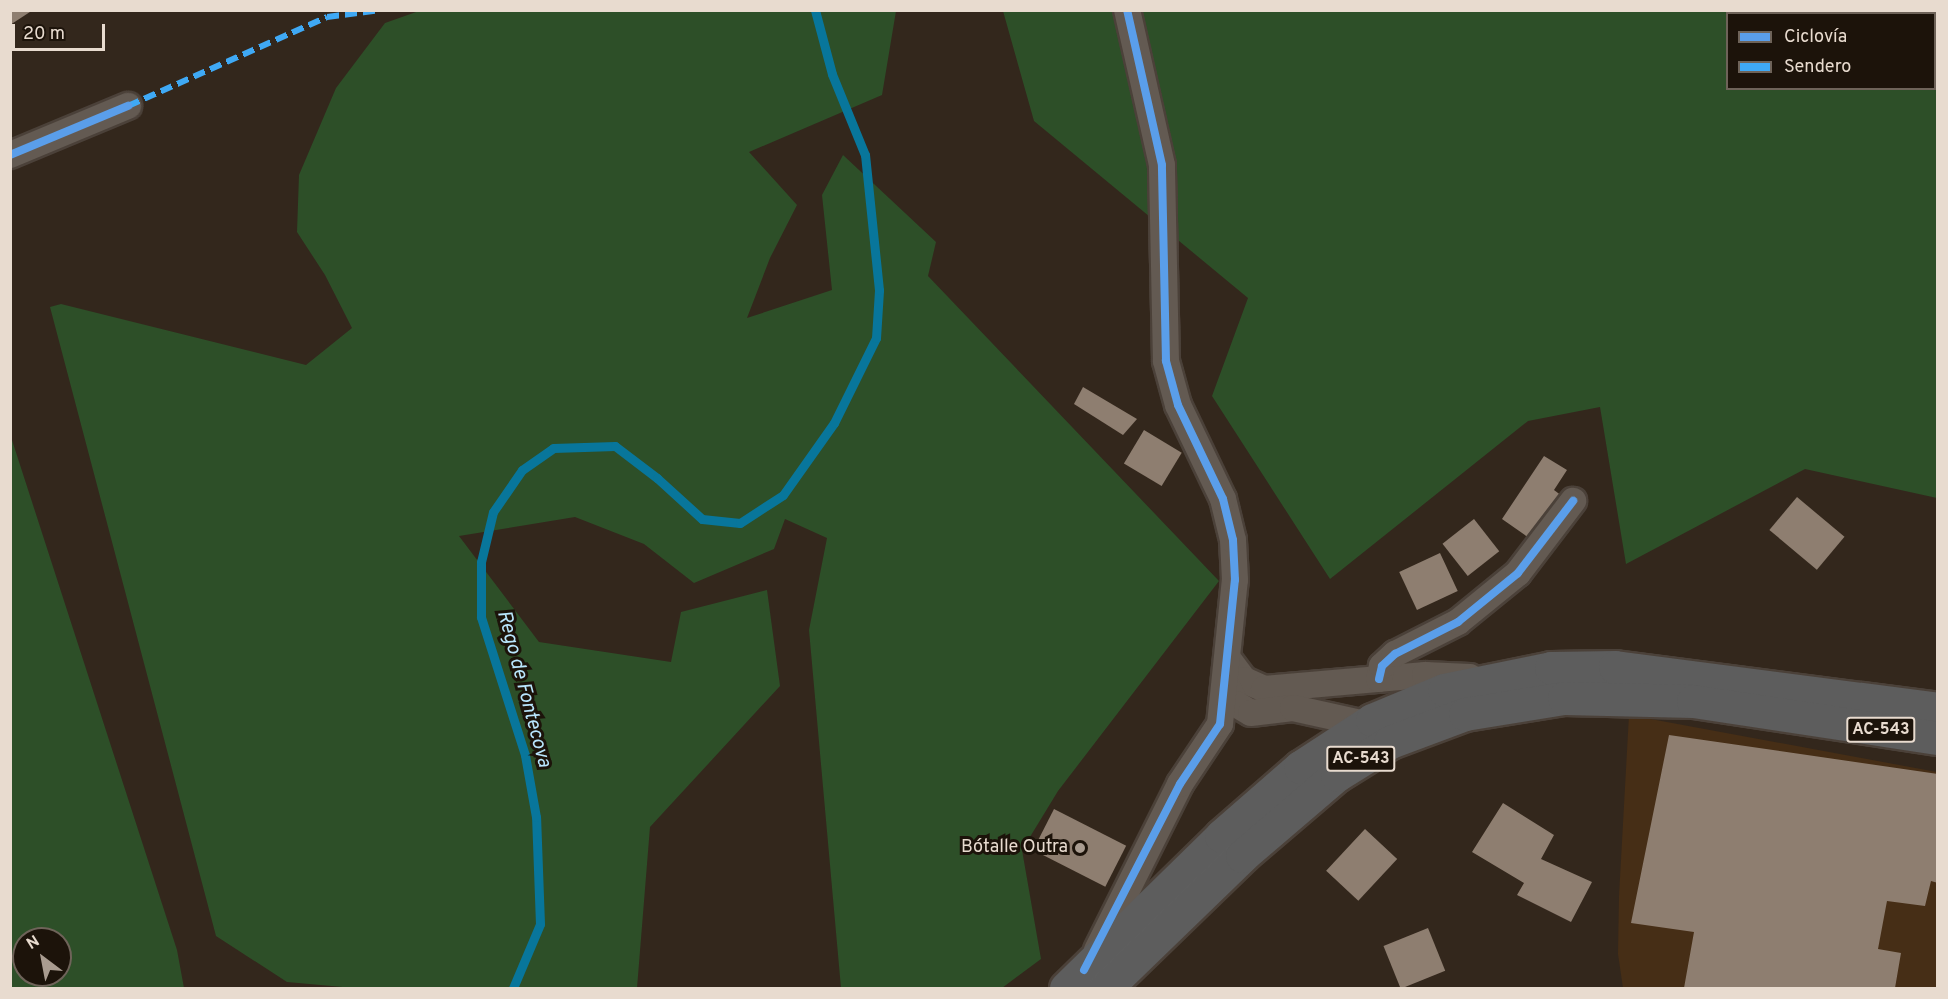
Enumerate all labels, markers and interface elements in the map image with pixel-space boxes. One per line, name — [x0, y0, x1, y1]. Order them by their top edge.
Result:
scale bar — [15, 12, 108, 50]
legend — [1726, 12, 1936, 90]
text: 20 m — [23, 23, 65, 46]
text: Ciclovía — [1784, 26, 1847, 49]
text: Sendero — [1784, 56, 1851, 79]
water label: Rego de Fontecova — [490, 608, 556, 770]
road number: AC-543 — [1845, 717, 1917, 743]
road number: AC-543 — [1325, 746, 1397, 772]
place label: Bótalle Outra — [961, 837, 1068, 859]
marker: Bótalle Outra — [1073, 841, 1087, 855]
north arrow — [12, 927, 72, 987]
text: N — [23, 932, 44, 955]

